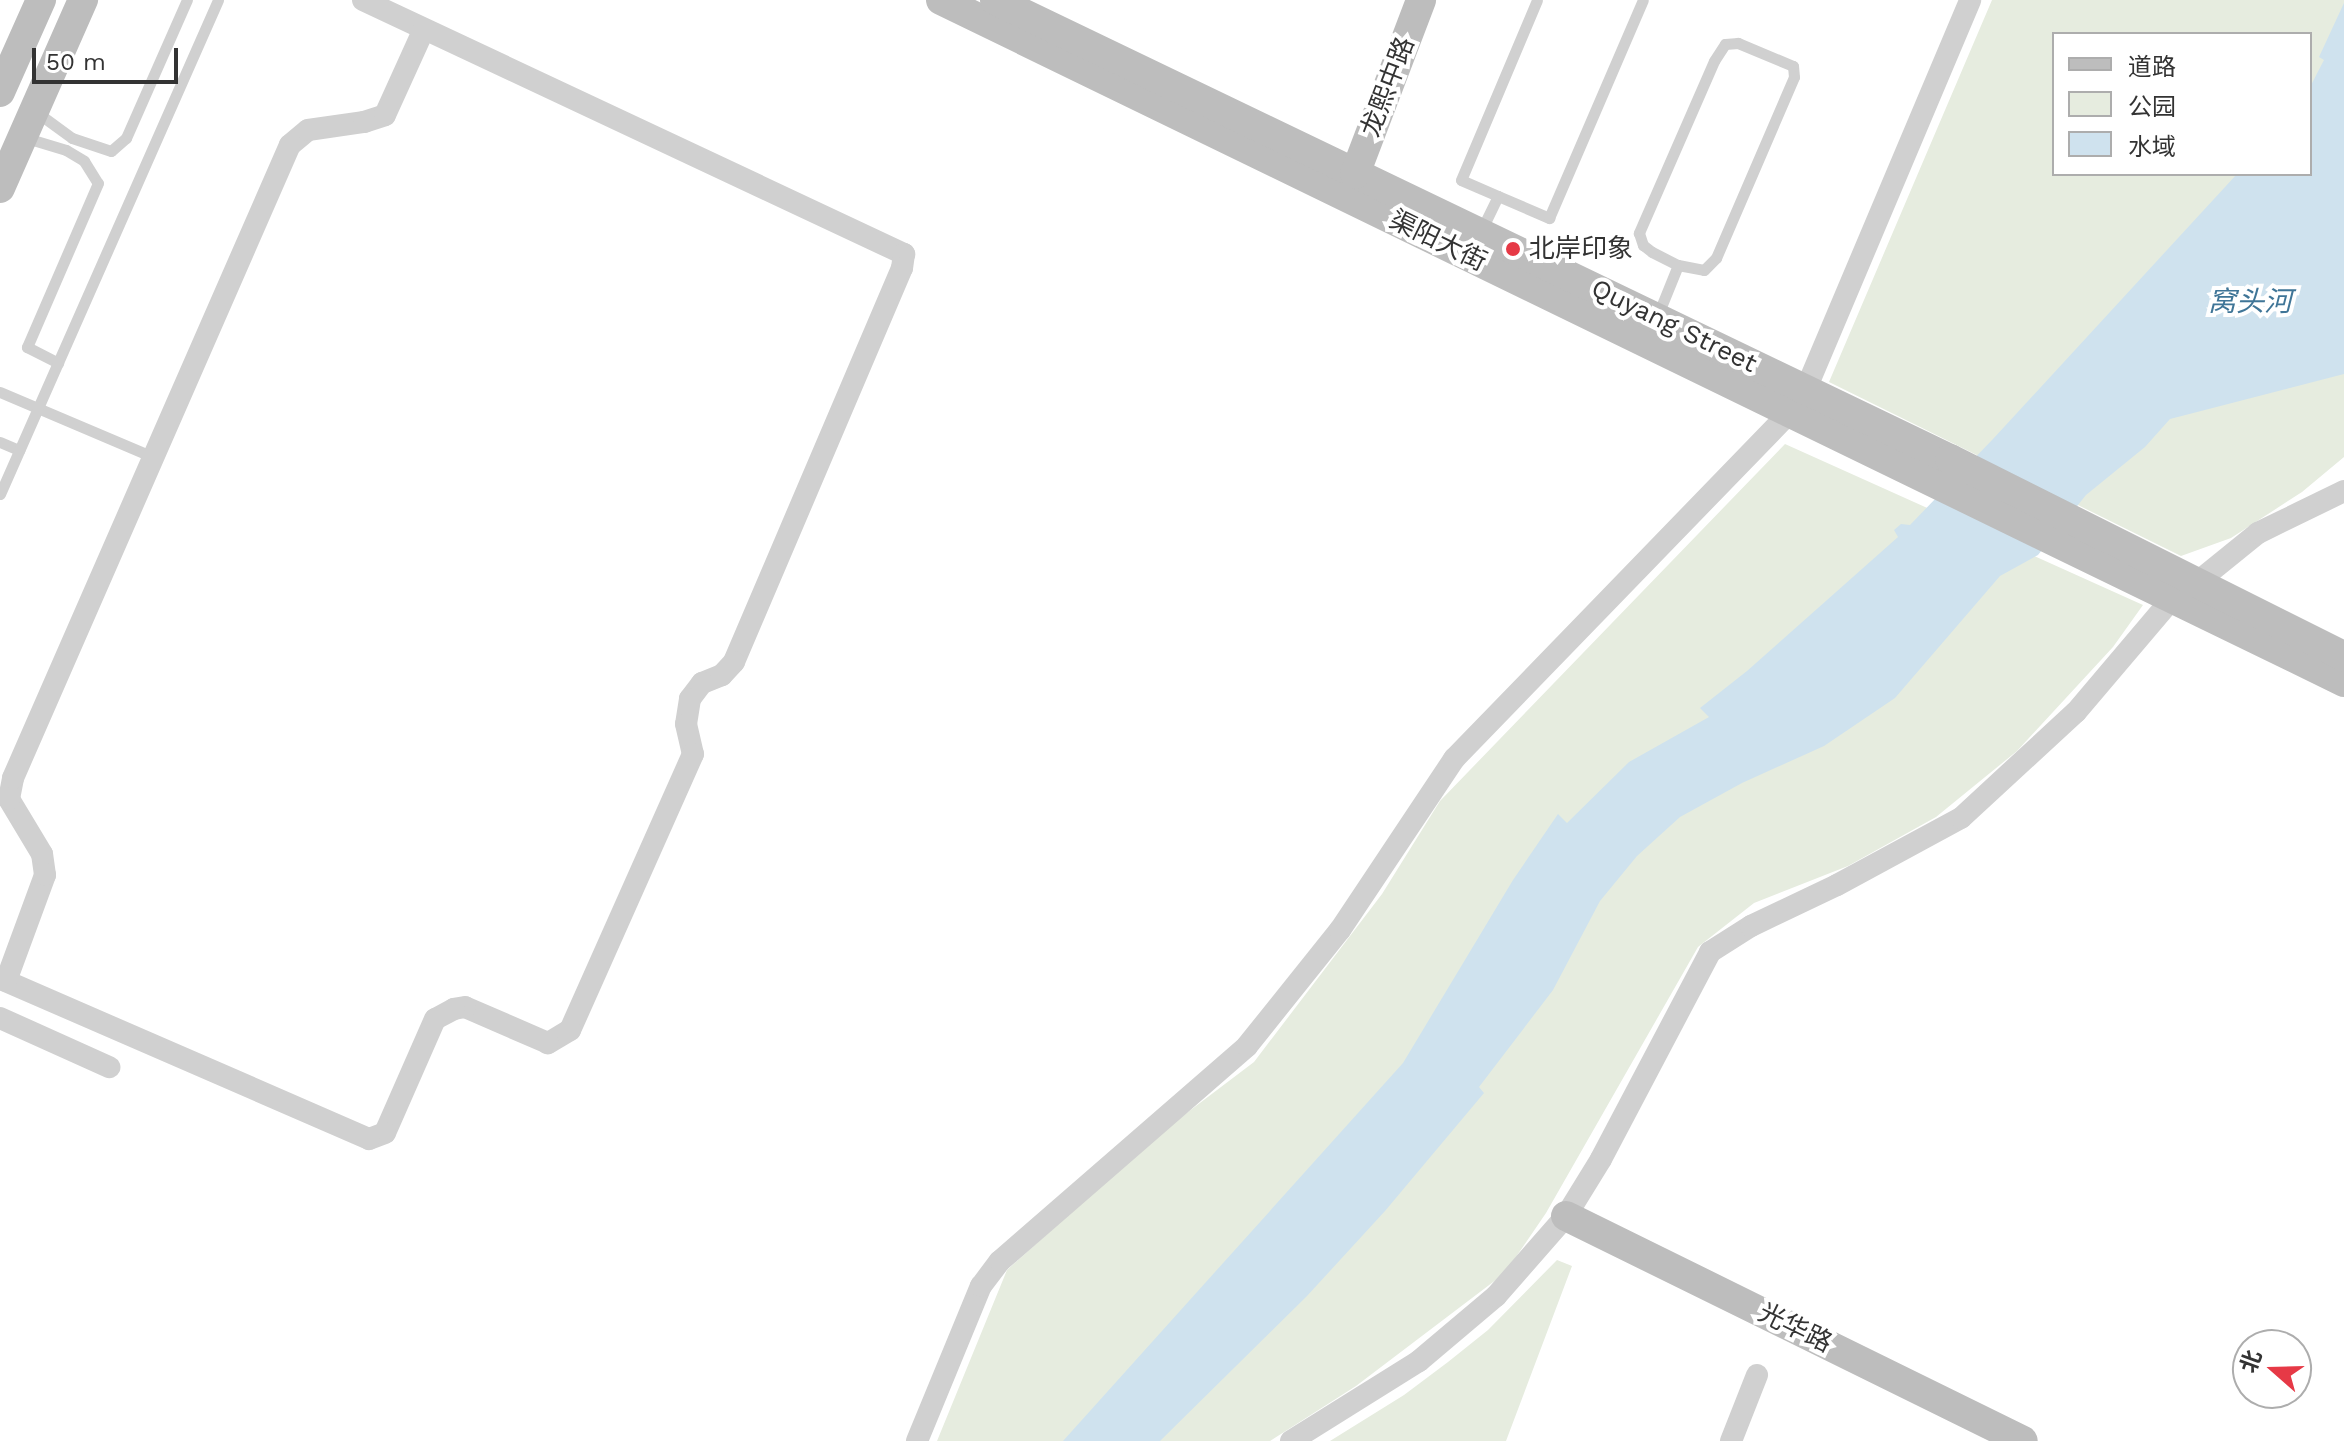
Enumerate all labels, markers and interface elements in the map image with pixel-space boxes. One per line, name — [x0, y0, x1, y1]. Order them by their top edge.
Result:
scale bar — [36, 32, 182, 82]
legend — [2052, 32, 2312, 176]
street label: 龙熙中路 — [1355, 33, 1421, 141]
text: 50 m — [46, 48, 106, 76]
text: 道路 — [2128, 53, 2176, 81]
text: 公园 — [2128, 93, 2176, 121]
text: 水域 — [2128, 133, 2176, 161]
street label: 渠阳大街 — [1384, 204, 1492, 278]
place label: 北岸印象 — [1529, 233, 1633, 265]
marker: 北岸印象 — [1504, 240, 1522, 258]
street label: Quyang Street — [1586, 272, 1762, 380]
water label: 窝头河 — [2208, 285, 2292, 319]
street label: 光华路 — [1753, 1297, 1837, 1359]
north arrow — [2232, 1329, 2312, 1409]
text: 北 — [2235, 1347, 2266, 1376]

